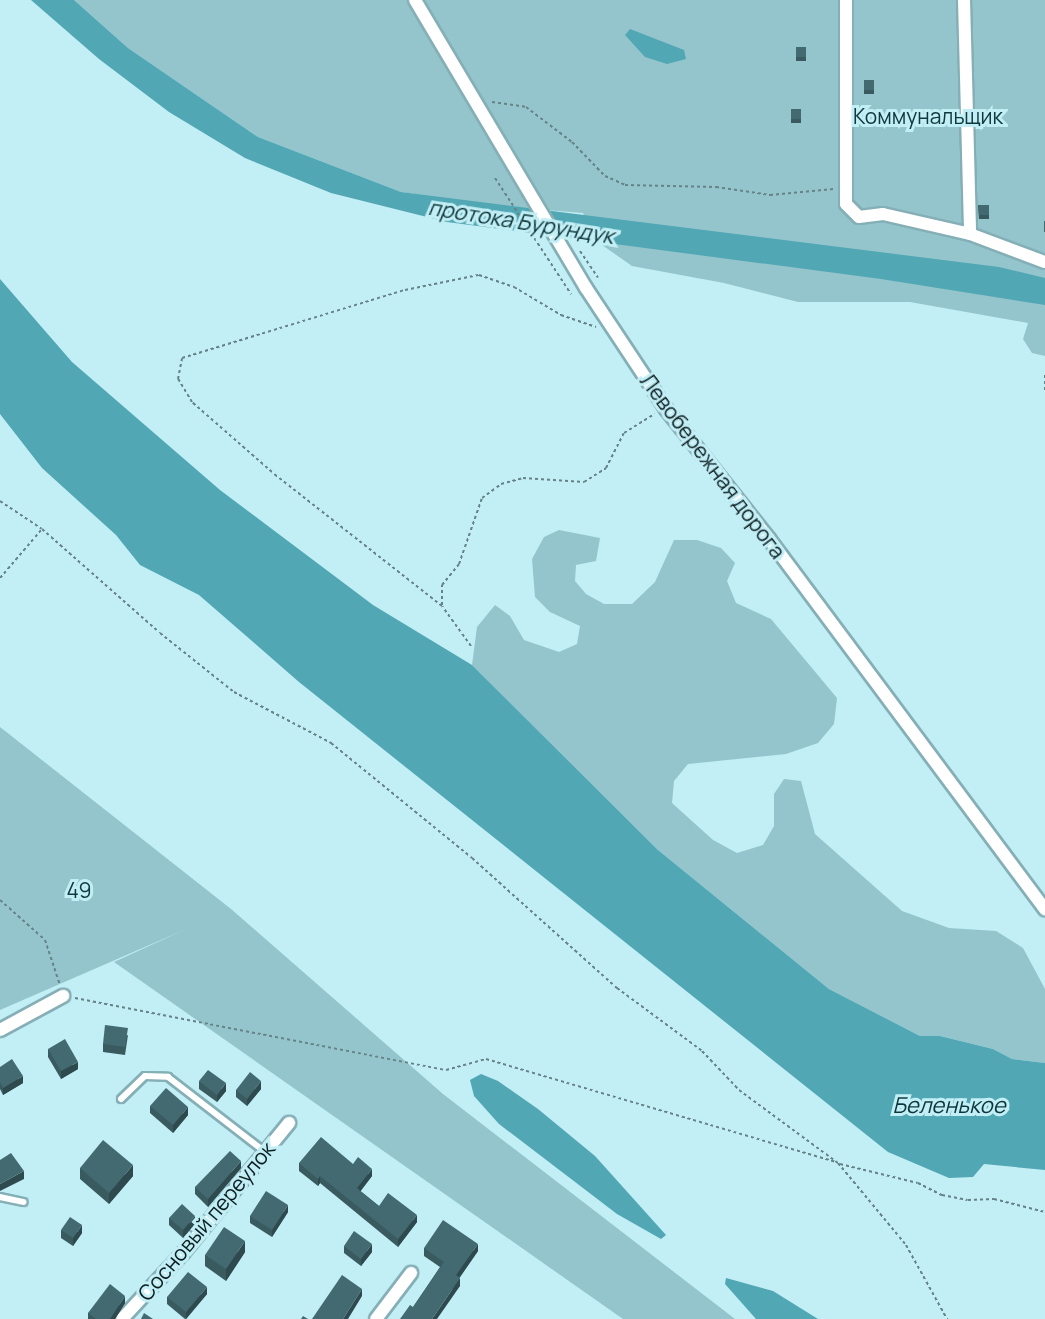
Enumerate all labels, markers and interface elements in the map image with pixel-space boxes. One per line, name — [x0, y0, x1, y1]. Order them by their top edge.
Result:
park label: Коммунальщик — [853, 103, 1003, 129]
water label: протока Бурундук — [426, 194, 616, 250]
street label: Левобережная дорога — [635, 369, 791, 563]
park label: 49 — [66, 877, 92, 903]
water label: Беленькое — [893, 1093, 1005, 1119]
street label: Сосновый переулок — [132, 1136, 280, 1306]

